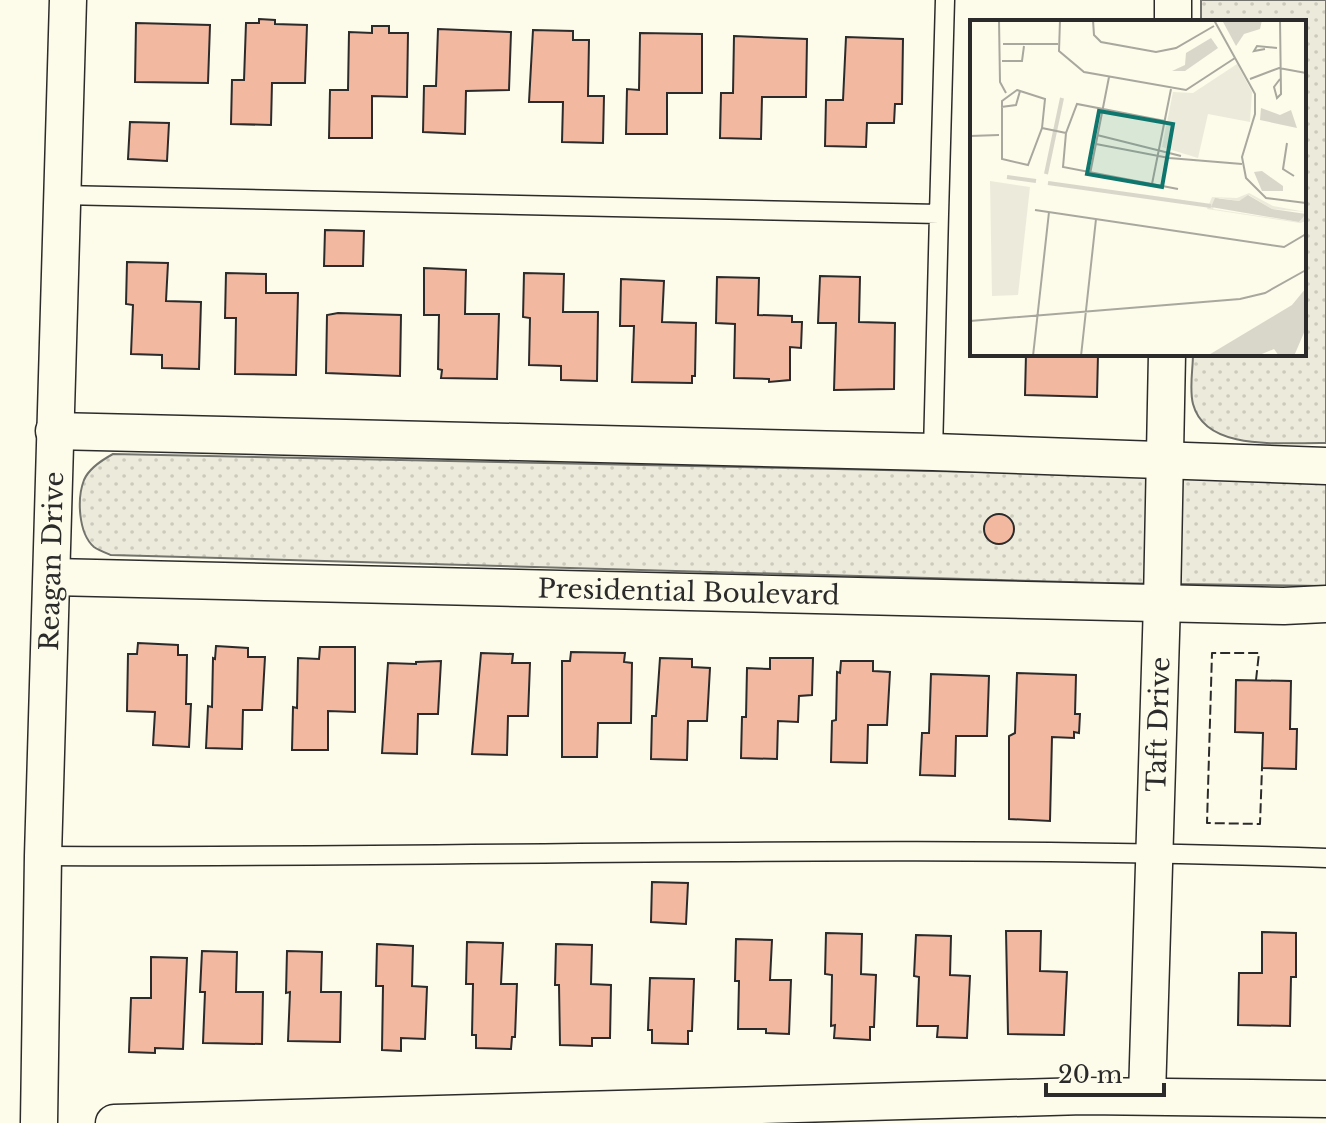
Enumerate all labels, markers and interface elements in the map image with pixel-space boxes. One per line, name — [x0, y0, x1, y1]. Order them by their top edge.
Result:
inset map — [970, 20, 1306, 356]
street label: Reagan Drive — [33, 471, 70, 651]
street label: Presidential Boulevard — [537, 572, 840, 612]
street label: Taft Drive — [1140, 656, 1176, 792]
scale bar — [1046, 1047, 1164, 1097]
text: 20 m — [1058, 1060, 1123, 1089]

